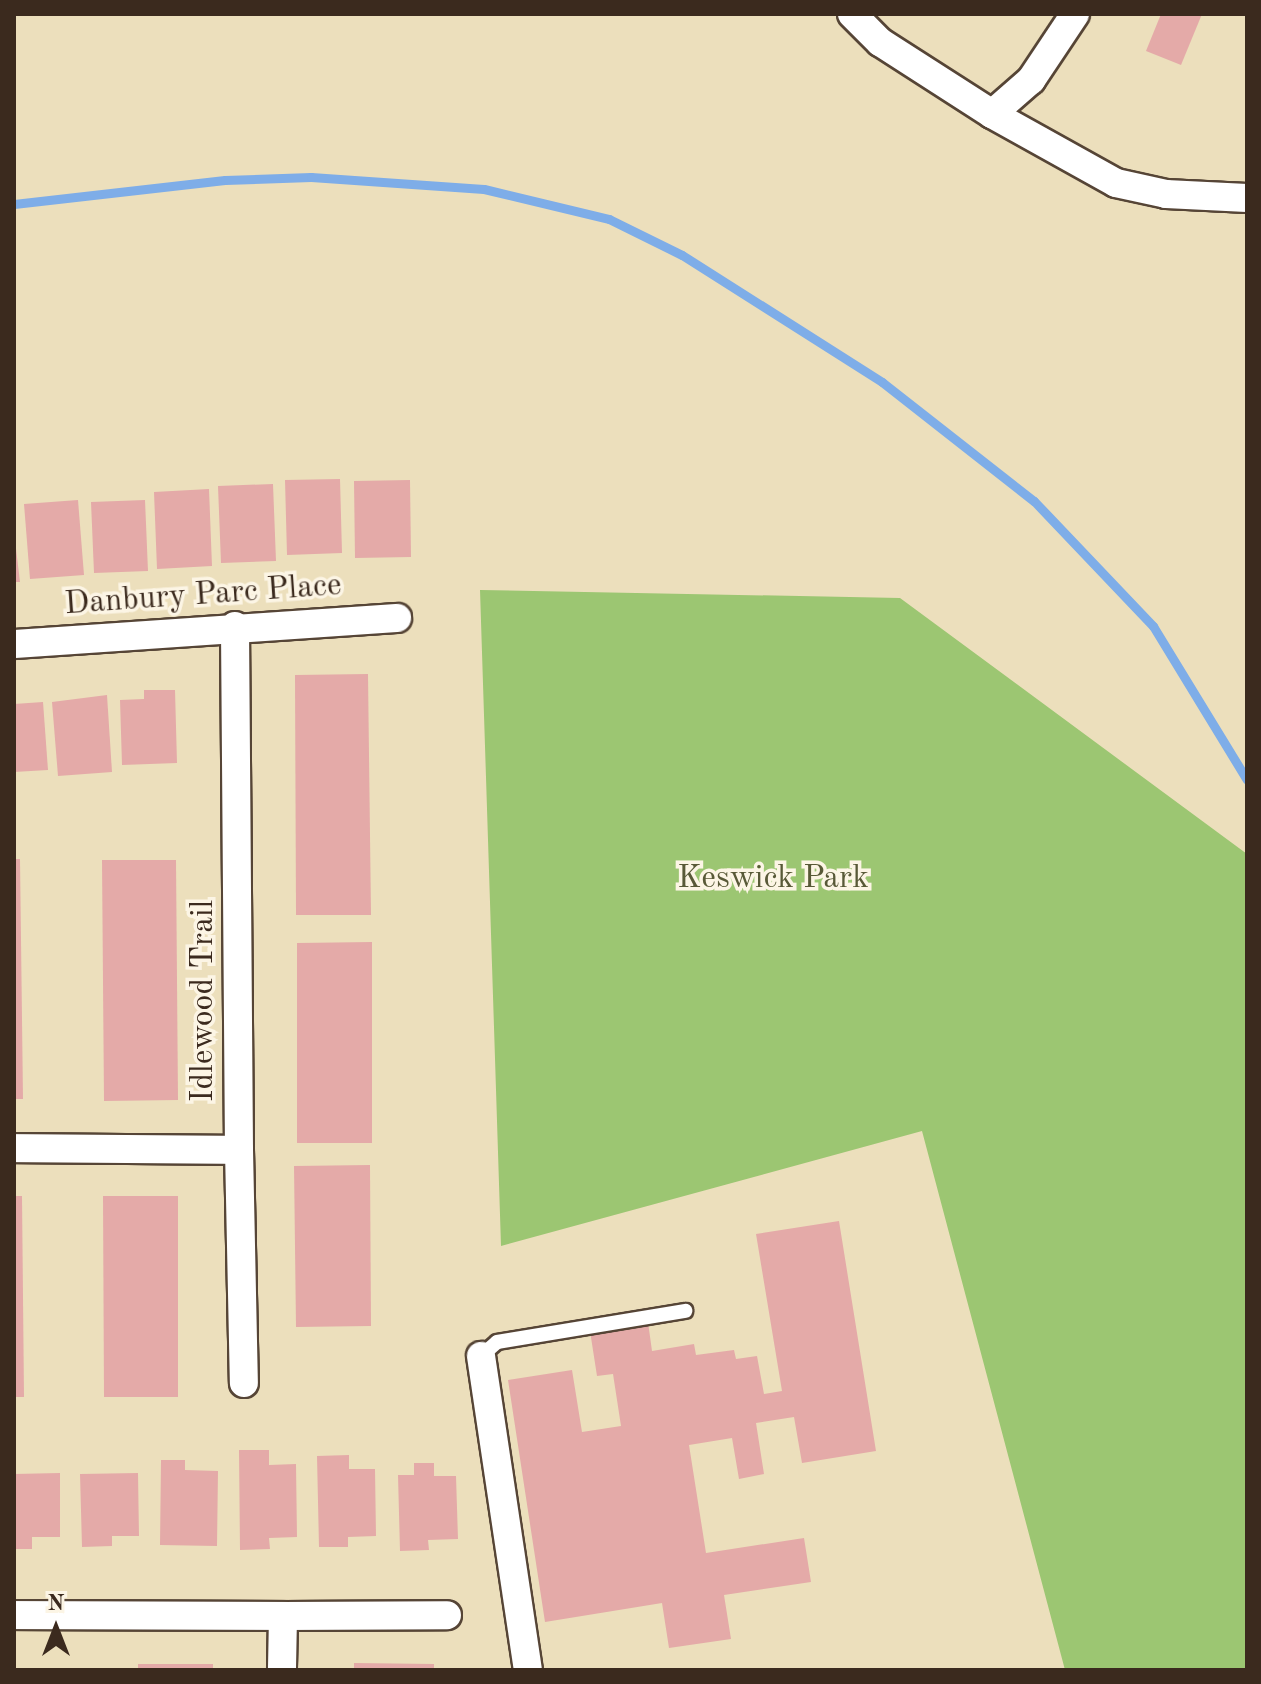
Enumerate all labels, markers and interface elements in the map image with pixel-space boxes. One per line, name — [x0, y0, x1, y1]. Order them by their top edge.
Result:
street label: Danbury Parc Place — [63, 567, 343, 625]
park label: Keswick Park — [677, 860, 869, 898]
street label: Idlewood Trail — [185, 900, 223, 1102]
north arrow — [16, 1588, 96, 1668]
text: N — [48, 1593, 64, 1615]

